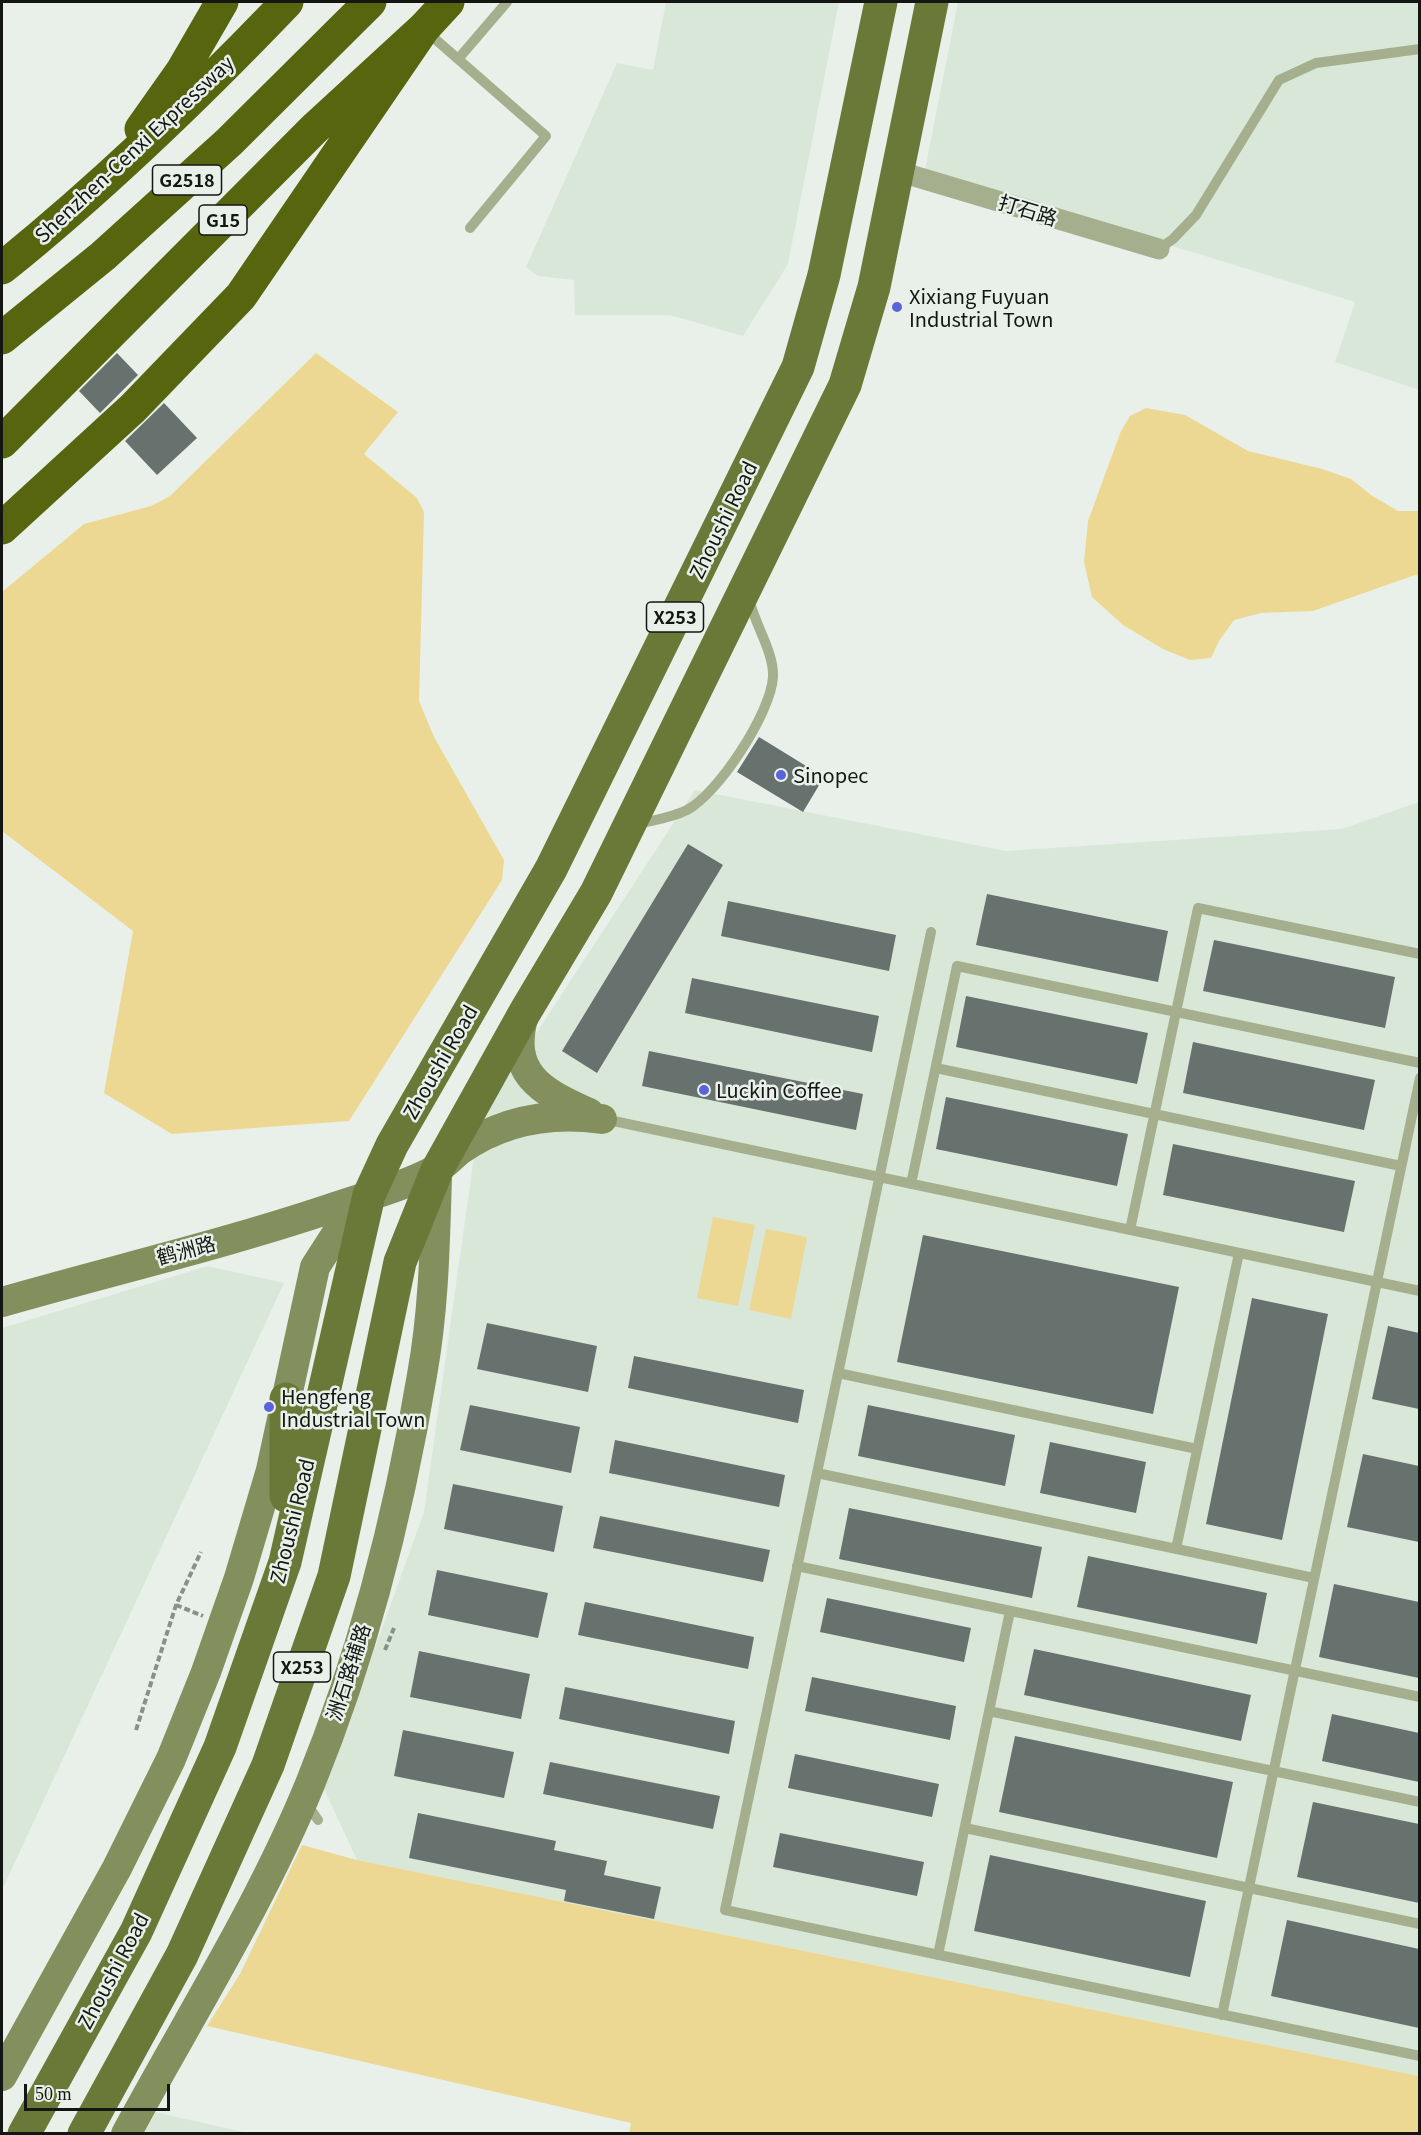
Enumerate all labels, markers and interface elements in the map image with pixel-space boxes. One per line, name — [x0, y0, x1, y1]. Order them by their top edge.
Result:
street label: Shenzhen-Cenxi Expressway — [30, 50, 238, 248]
road number: G2518 — [152, 165, 222, 195]
street label: 打石路 — [996, 190, 1060, 230]
road number: G15 — [199, 205, 247, 235]
place label: Xixiang Fuyuan Industrial Town — [909, 284, 1053, 331]
marker: Xixiang Fuyuan Industrial Town — [890, 300, 904, 314]
street label: Zhoushi Road — [684, 457, 762, 583]
road number: X253 — [646, 602, 704, 632]
place label: Sinopec — [793, 763, 868, 787]
marker: Sinopec — [774, 768, 788, 782]
street label: Zhoushi Road — [398, 1001, 482, 1123]
place label: Luckin Coffee — [716, 1078, 842, 1102]
marker: Luckin Coffee — [697, 1083, 711, 1097]
street label: 鹤洲路 — [154, 1231, 218, 1269]
place label: Hengfeng Industrial Town — [281, 1384, 425, 1431]
marker: Hengfeng Industrial Town — [262, 1400, 276, 1414]
street label: Zhoushi Road — [265, 1456, 319, 1586]
street label: 洲石路辅路 — [321, 1621, 375, 1723]
road number: X253 — [274, 1652, 330, 1682]
street label: Zhoushi Road — [72, 1909, 154, 2033]
scale bar — [27, 2072, 172, 2110]
text: 50 m — [35, 2084, 72, 2104]

